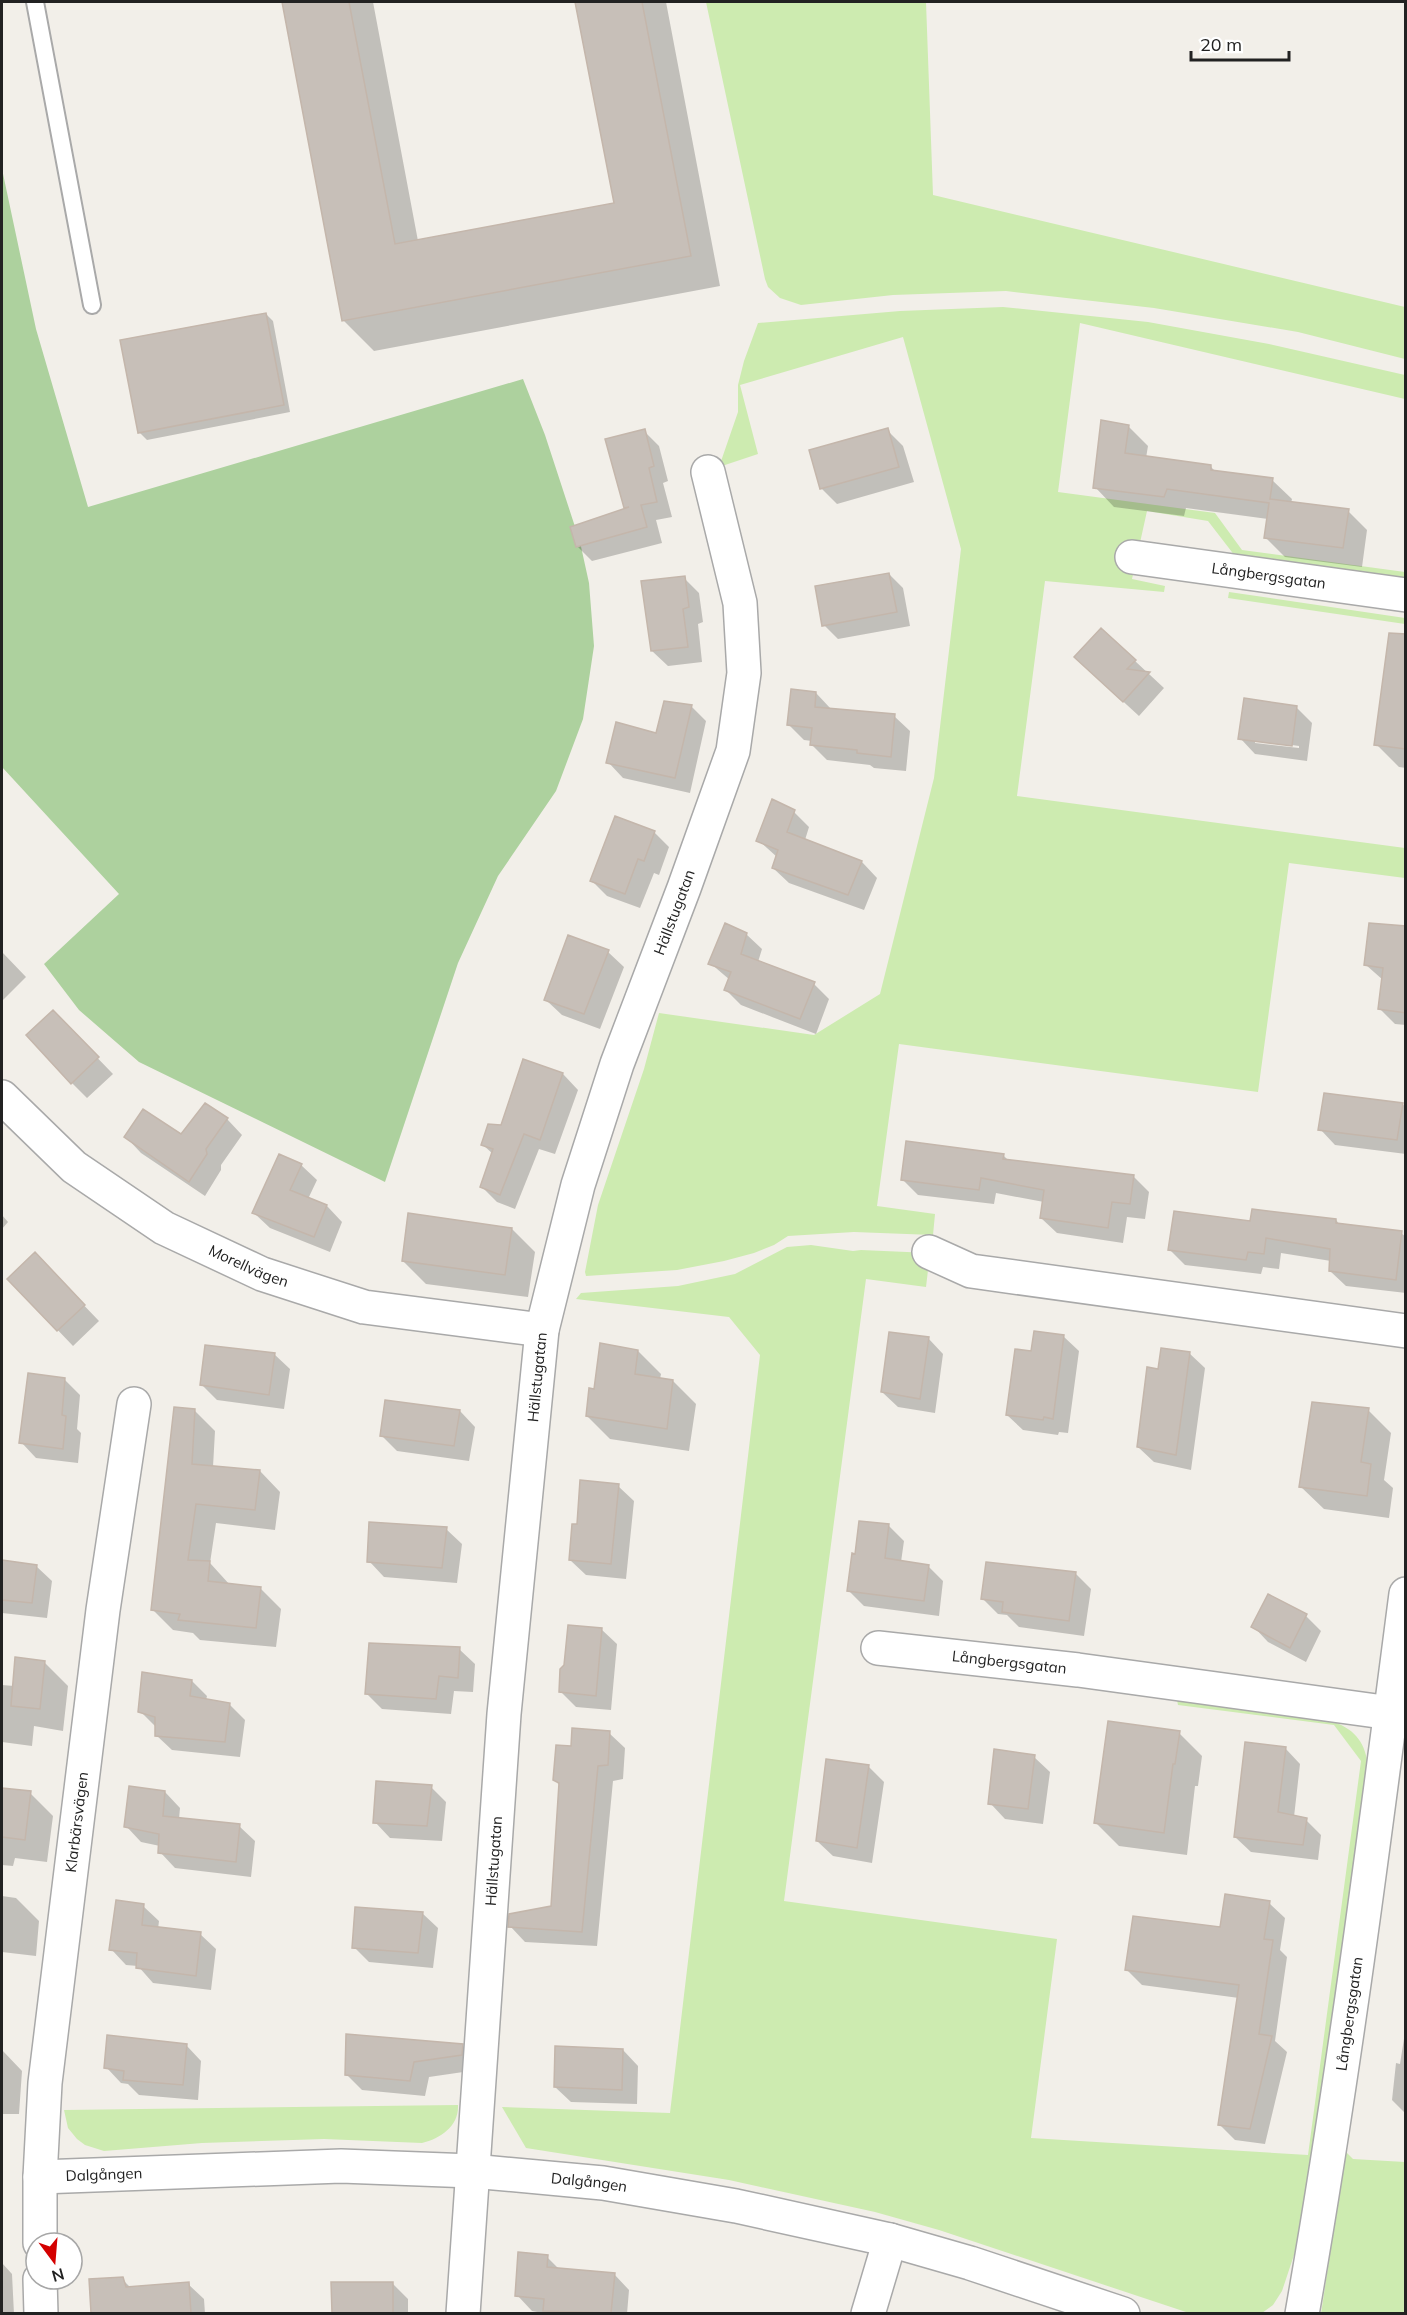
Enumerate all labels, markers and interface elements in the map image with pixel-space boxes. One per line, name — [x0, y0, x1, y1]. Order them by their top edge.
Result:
scale bar — [1191, 24, 1288, 62]
text: 20 m — [1200, 33, 1242, 56]
street label: Långbergsgatan — [1210, 558, 1327, 593]
street label: Hällstugatan — [649, 867, 699, 958]
street label: Morellvägen — [206, 1240, 291, 1291]
street label: Hällstugatan — [523, 1331, 551, 1423]
street label: Långbergsgatan — [951, 1646, 1068, 1678]
street label: Klarbärsvägen — [61, 1771, 92, 1873]
street label: Hällstugatan — [481, 1815, 506, 1907]
street label: Långbergsgatan — [1331, 1955, 1367, 2072]
street label: Dalgången — [65, 2163, 143, 2185]
street label: Dalgången — [550, 2168, 629, 2196]
north arrow — [24, 2231, 84, 2291]
text: N — [50, 2264, 67, 2287]

